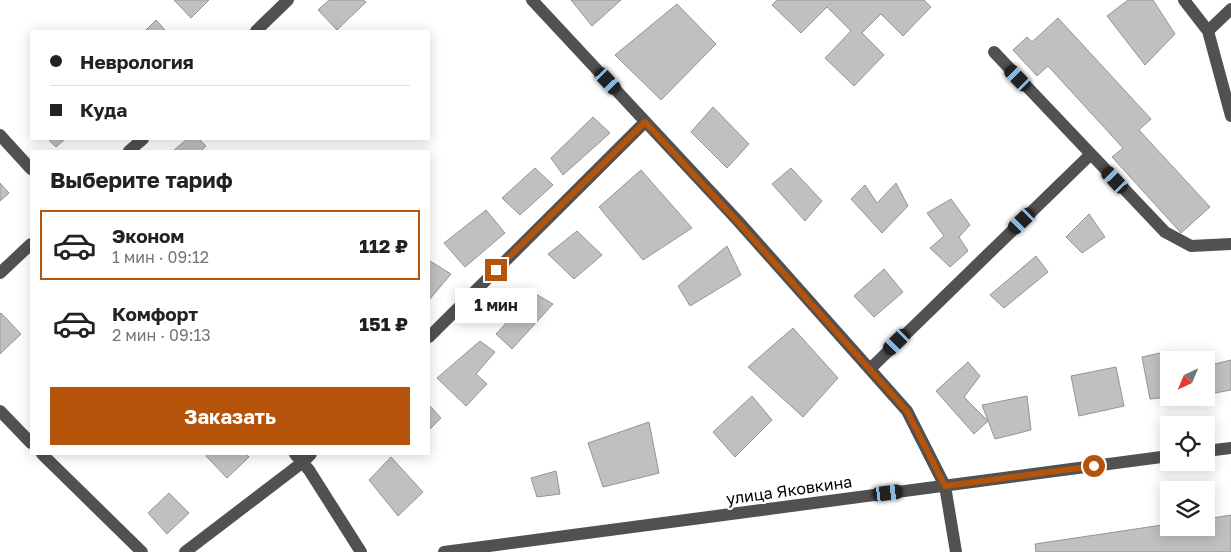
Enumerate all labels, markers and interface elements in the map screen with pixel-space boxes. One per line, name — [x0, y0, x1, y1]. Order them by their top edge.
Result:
text: Неврология — [80, 50, 194, 73]
car — [1002, 62, 1033, 94]
car — [592, 65, 623, 97]
text: Куда — [80, 98, 127, 121]
car — [1099, 164, 1130, 196]
text: Выберите тариф — [50, 166, 233, 193]
car — [1005, 205, 1038, 237]
icon: car — [52, 223, 97, 268]
text: Эконом — [112, 224, 184, 247]
text: 112 ₽ — [359, 234, 408, 257]
text: 1 мин · 09:12 — [112, 247, 209, 267]
route end — [485, 259, 507, 281]
callout: 1 мин — [455, 288, 537, 322]
text: 1 мин — [474, 295, 518, 315]
icon: car — [52, 301, 97, 346]
text: Комфорт — [112, 302, 198, 325]
text: 151 ₽ — [359, 312, 408, 335]
text: 2 мин · 09:13 — [112, 325, 211, 345]
car — [880, 326, 913, 358]
north arrow — [1160, 351, 1215, 406]
map controls — [1160, 351, 1215, 536]
button: Заказать — [50, 387, 410, 445]
button: locate — [1160, 416, 1215, 471]
route start — [1083, 455, 1105, 477]
street label: улица Яковкина — [725, 471, 853, 509]
button: layers — [1160, 481, 1215, 536]
car — [872, 484, 903, 502]

